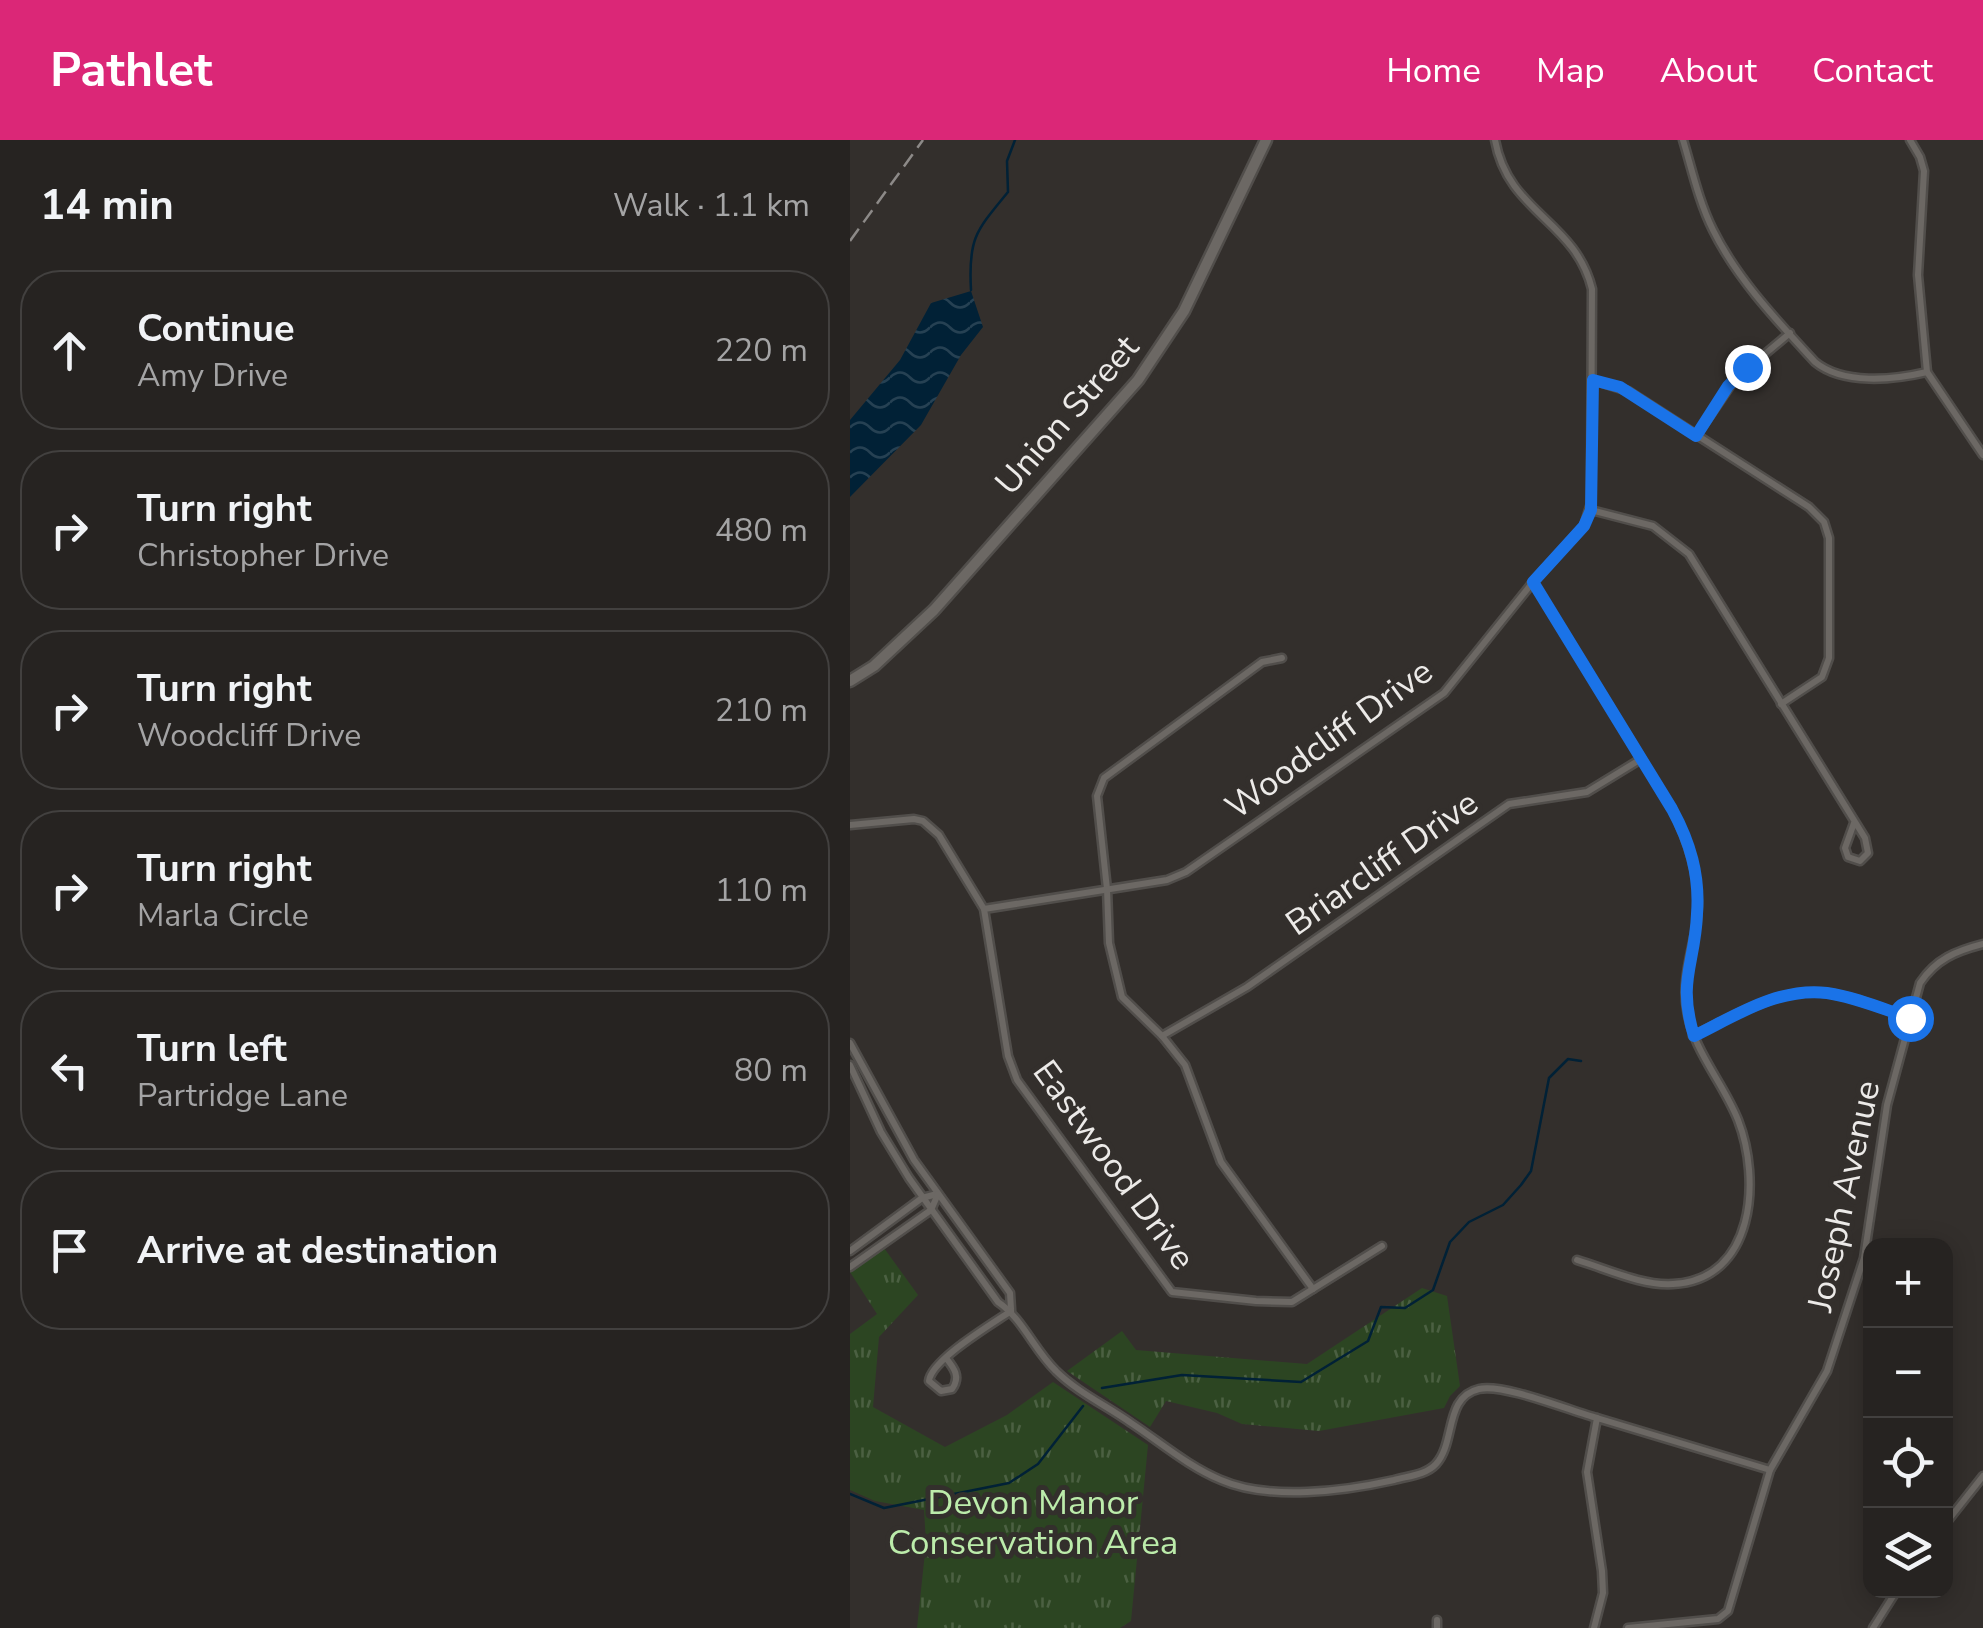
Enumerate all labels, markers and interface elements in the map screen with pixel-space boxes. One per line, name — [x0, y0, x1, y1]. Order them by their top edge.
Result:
text: Pathlet — [50, 37, 212, 103]
text: Home — [1386, 47, 1481, 94]
text: Map — [1536, 47, 1605, 94]
text: About — [1660, 47, 1757, 94]
text: Contact — [1812, 47, 1933, 94]
text: 14 min — [40, 177, 174, 234]
text: Walk · 1.1 km — [613, 184, 810, 227]
text: Continue — [137, 303, 295, 354]
icon: ahead — [42, 323, 97, 378]
street label: Union Street — [985, 325, 1150, 505]
text: 220 m — [715, 329, 808, 372]
route end — [1725, 345, 1771, 391]
text: Amy Drive — [137, 354, 288, 397]
text: Turn right — [137, 483, 312, 534]
icon: right — [42, 503, 97, 558]
text: 480 m — [715, 509, 808, 552]
text: Christopher Drive — [137, 534, 389, 577]
street label: Woodcliff Drive — [1216, 648, 1442, 830]
text: Turn right — [137, 663, 312, 714]
icon: right — [42, 683, 97, 738]
text: 210 m — [715, 689, 808, 732]
text: Woodcliff Drive — [137, 714, 361, 757]
street label: Briarcliff Drive — [1277, 779, 1487, 947]
text: Turn right — [137, 843, 312, 894]
icon: right — [42, 863, 97, 918]
text: 110 m — [715, 869, 808, 912]
text: Marla Circle — [137, 894, 309, 937]
route start — [1888, 996, 1934, 1042]
text: Turn left — [137, 1023, 287, 1074]
icon: left — [42, 1043, 97, 1098]
text: 80 m — [734, 1049, 808, 1092]
street label: Eastwood Drive — [1022, 1051, 1206, 1279]
text: Partridge Lane — [137, 1074, 348, 1117]
street label: Joseph Avenue — [1796, 1076, 1891, 1317]
icon: arrive — [42, 1223, 97, 1278]
text: Arrive at destination — [137, 1225, 498, 1276]
map controls — [1863, 1238, 1953, 1598]
button: + — [1863, 1238, 1953, 1328]
button: − — [1863, 1328, 1953, 1418]
button: locate — [1863, 1418, 1953, 1508]
park label: Devon Manor Conservation Area — [888, 1479, 1178, 1566]
button: layers — [1863, 1508, 1953, 1598]

